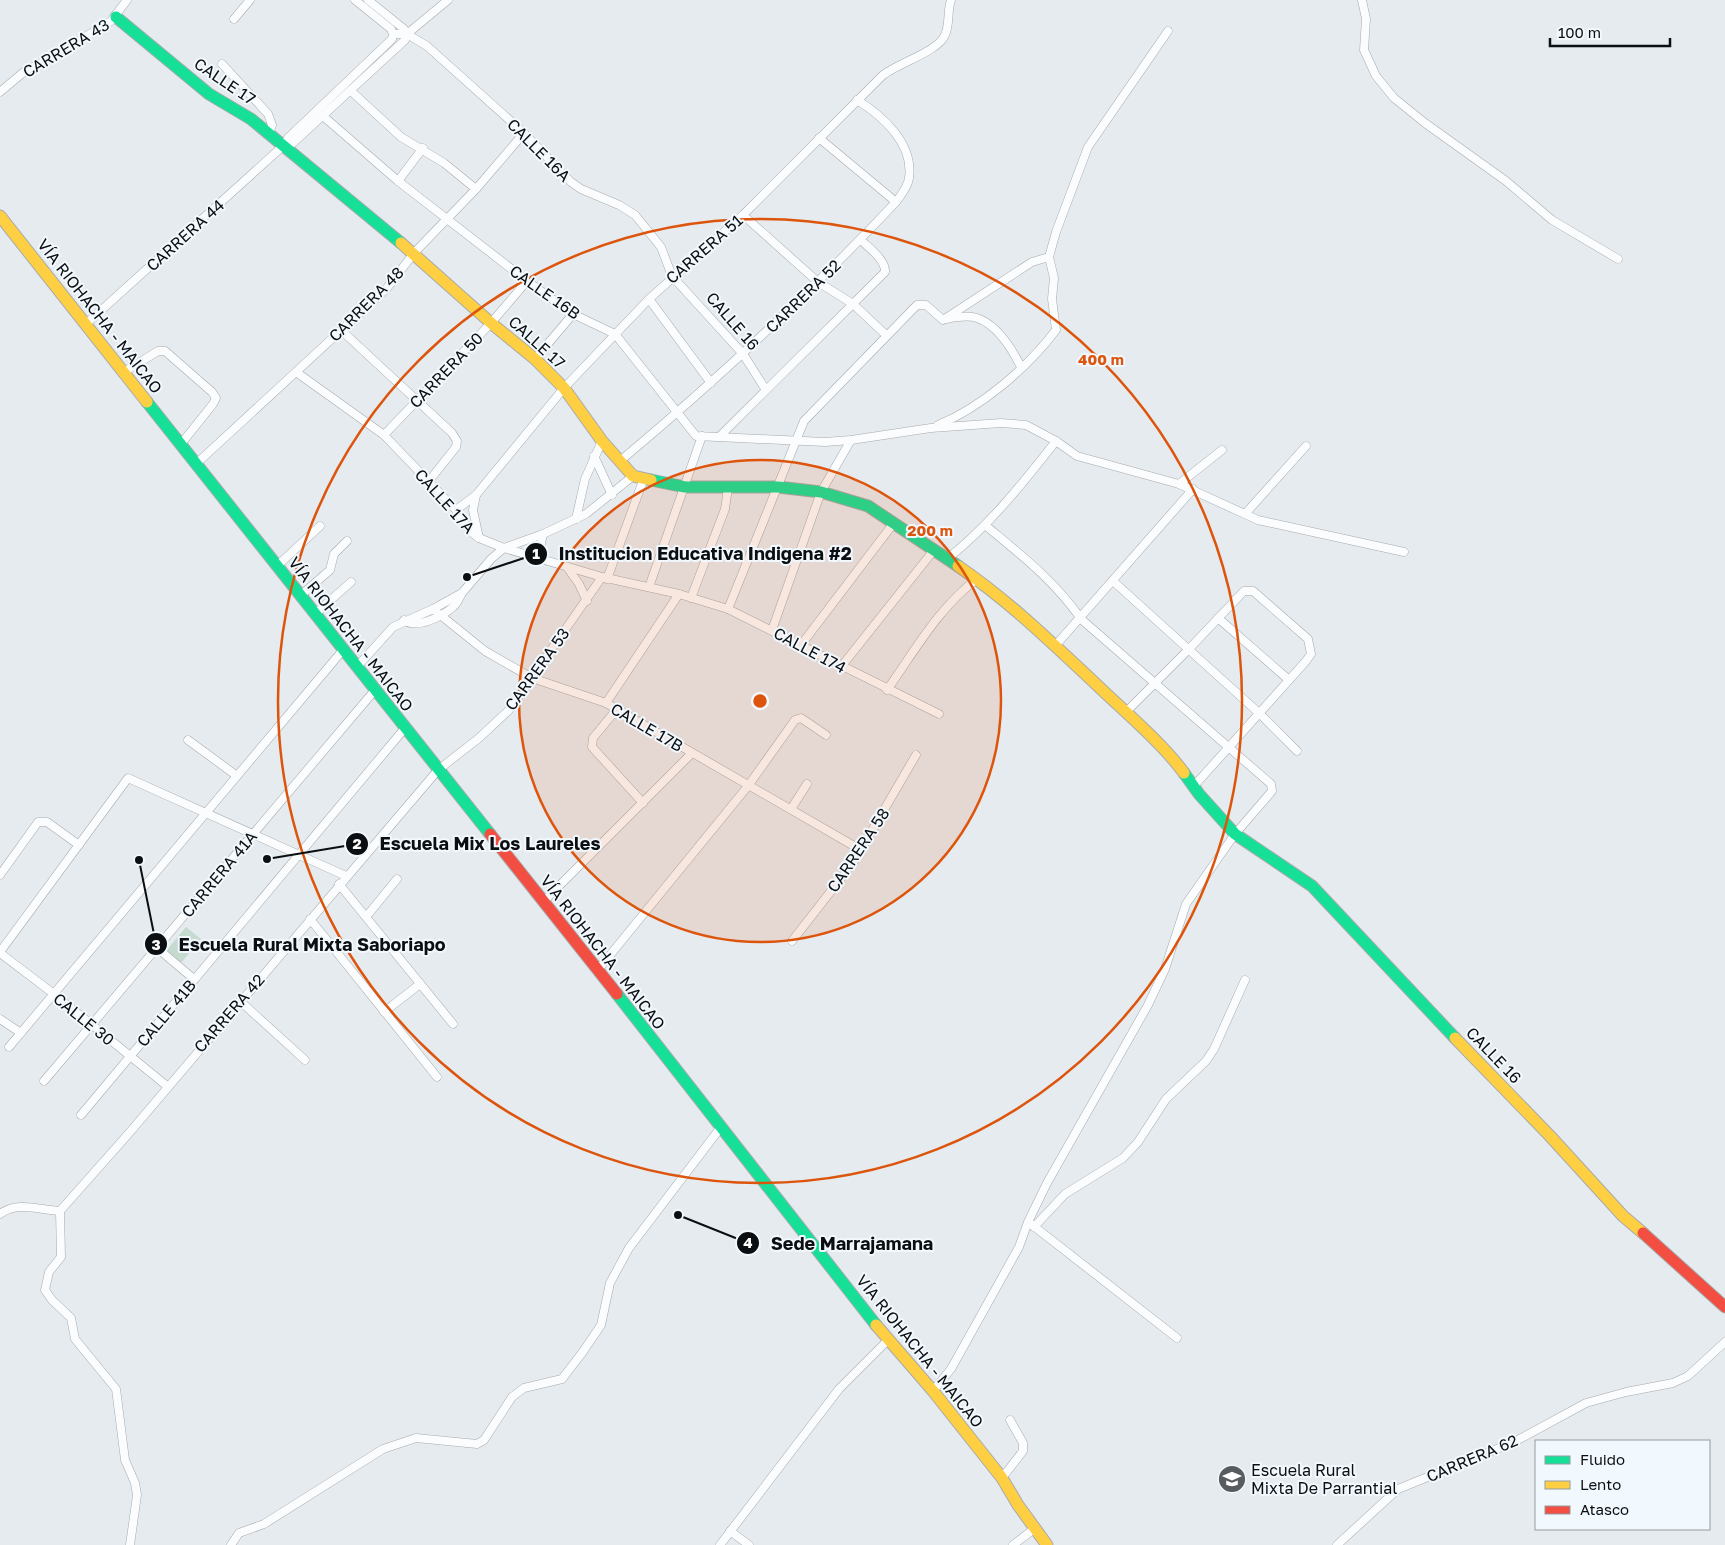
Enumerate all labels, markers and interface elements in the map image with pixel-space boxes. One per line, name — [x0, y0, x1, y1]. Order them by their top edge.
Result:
street label: CARRERA 43 — [19, 14, 113, 82]
scale bar — [1550, 15, 1670, 47]
text: 100 m — [1558, 23, 1601, 41]
street label: CALLE 17 — [191, 53, 259, 109]
street label: CALLE 16A — [503, 114, 575, 186]
street label: CARRERA 44 — [142, 195, 228, 275]
street label: CARRERA 51 — [661, 210, 747, 288]
street label: VÍA RIOHACHA - MAICAO — [33, 235, 167, 397]
street label: CARRERA 52 — [761, 255, 845, 337]
street label: CALLE 16B — [506, 260, 584, 324]
street label: CARRERA 48 — [324, 262, 408, 346]
street label: CALLE 16 — [702, 288, 764, 354]
street label: CALLE 17 — [504, 311, 570, 373]
street label: CARRERA 50 — [405, 328, 487, 412]
text: 400 m — [1078, 350, 1124, 368]
street label: CALLE 17A — [411, 464, 479, 538]
text: 200 m — [907, 521, 953, 539]
callout: Institucion Educativa Indigena #2 — [524, 538, 862, 571]
text: Institucion Educativa Indigena #2 — [558, 542, 852, 564]
text: 1 — [532, 544, 540, 562]
street label: VÍA RIOHACHA - MAICAO — [284, 553, 418, 715]
street label: CALLE 174 — [770, 623, 850, 677]
street label: CARRERA 53 — [500, 624, 574, 714]
centre of rings — [751, 692, 769, 710]
street label: CALLE 17B — [607, 698, 687, 756]
street label: CARRERA 58 — [822, 804, 894, 896]
street label: CARRERA 41A — [177, 827, 261, 921]
callout: Escuela Mix Los Laureles — [344, 827, 611, 860]
text: Escuela Mix Los Laureles — [379, 832, 601, 854]
text: 2 — [352, 834, 362, 852]
street label: VÍA RIOHACHA - MAICAO — [536, 871, 670, 1033]
callout: Escuela Rural Mixta Saboriapo — [144, 928, 456, 961]
text: Escuela Rural Mixta Saboriapo — [178, 933, 446, 955]
text: 3 — [151, 935, 161, 953]
street label: CARRERA 42 — [189, 970, 269, 1056]
street label: CALLE 41B — [132, 975, 200, 1051]
street label: CALLE 30 — [50, 988, 118, 1050]
street label: CALLE 16 — [1462, 1023, 1526, 1087]
callout: Sede Marrajamana — [736, 1227, 943, 1260]
text: Sede Marrajamana — [771, 1232, 933, 1254]
text: 4 — [743, 1233, 753, 1251]
street label: VÍA RIOHACHA - MAICAO — [852, 1271, 988, 1431]
street label: CARRERA 62 — [1423, 1430, 1521, 1486]
legend — [1535, 1440, 1710, 1530]
text: Fluido — [1580, 1450, 1625, 1468]
place label: Escuela Rural Mixta De Parrantial — [1251, 1460, 1397, 1498]
school or university icon: Escuela Rural Mixta De Parrantial — [1217, 1464, 1247, 1494]
text: Lento — [1580, 1475, 1621, 1493]
text: Atasco — [1580, 1500, 1629, 1518]

